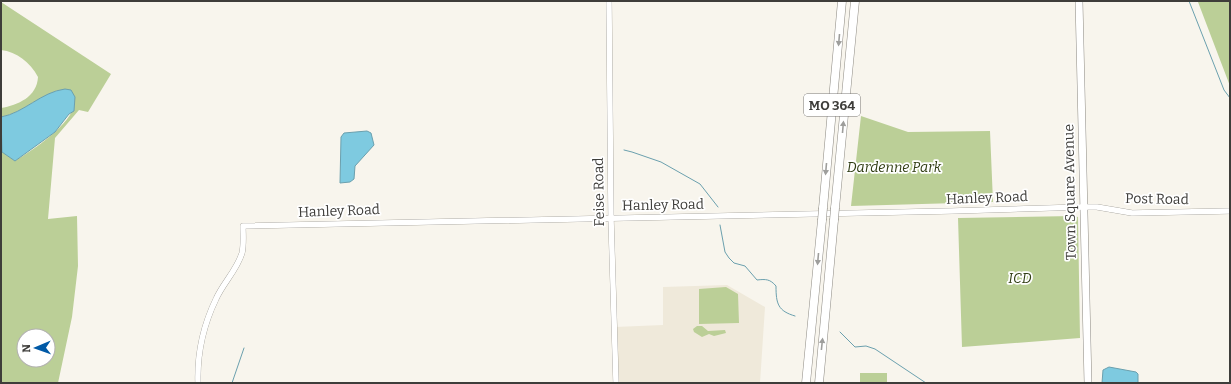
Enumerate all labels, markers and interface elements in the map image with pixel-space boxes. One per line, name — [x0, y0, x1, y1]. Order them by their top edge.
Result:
one-way arrow — [835, 34, 842, 46]
road number: MO 364 — [804, 94, 860, 116]
one-way arrow — [840, 121, 846, 133]
street label: Town Square Avenue — [1060, 124, 1080, 260]
street label: Feise Road — [590, 157, 608, 227]
park label: Dardenne Park — [847, 159, 942, 176]
one-way arrow — [823, 163, 830, 175]
street label: Hanley Road — [946, 188, 1028, 208]
street label: Post Road — [1125, 190, 1189, 208]
street label: Hanley Road — [622, 196, 704, 214]
street label: Hanley Road — [298, 201, 380, 221]
one-way arrow — [815, 253, 821, 265]
park label: ICD — [1008, 270, 1032, 287]
north arrow — [16, 328, 56, 368]
one-way arrow — [819, 338, 826, 350]
text: N — [20, 343, 33, 353]

